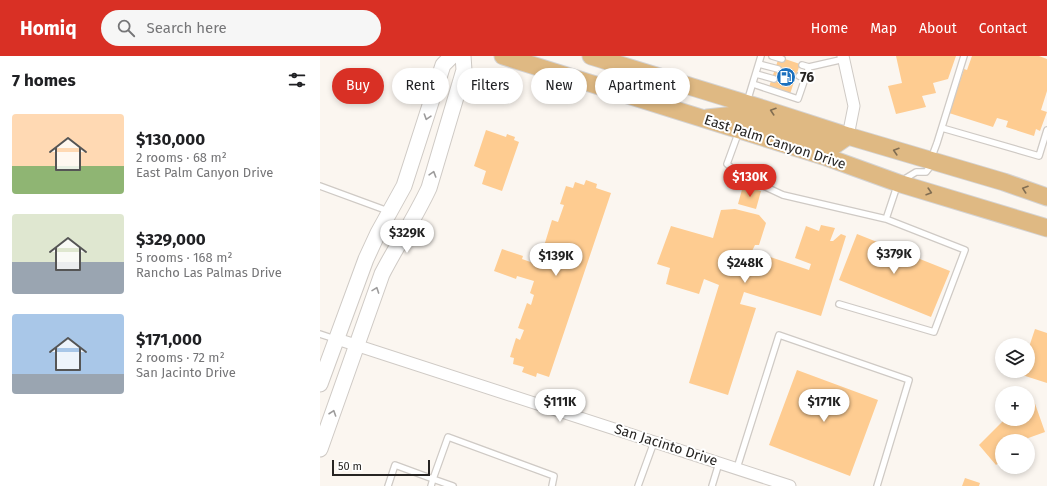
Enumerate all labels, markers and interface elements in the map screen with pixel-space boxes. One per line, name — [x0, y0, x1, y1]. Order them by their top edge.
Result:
search box — [101, 10, 381, 46]
text: Homiq — [20, 17, 77, 40]
icon: search — [115, 17, 137, 39]
text: Search here — [147, 19, 227, 37]
text: Home — [811, 20, 848, 37]
text: Map — [870, 20, 897, 37]
text: About — [919, 20, 957, 37]
text: Contact — [979, 20, 1027, 37]
fuel station icon: 76 — [775, 66, 797, 88]
chip: Buy — [332, 68, 384, 104]
chip: Rent — [392, 68, 449, 104]
chip: Filters — [457, 68, 523, 104]
chip: New — [531, 68, 587, 104]
chip: Apartment — [595, 68, 690, 104]
icon: filters — [286, 69, 308, 91]
place label: 76 — [800, 69, 814, 86]
text: 7 homes — [12, 70, 76, 91]
one-way arrow — [769, 107, 776, 116]
street label: East Palm Canyon Drive — [702, 111, 848, 173]
one-way arrow — [423, 113, 431, 120]
text: $130,000 — [136, 129, 205, 150]
icon: home — [44, 130, 92, 178]
one-way arrow — [893, 147, 900, 156]
text: 2 rooms · 68 m² — [136, 150, 227, 165]
pin: $130K — [722, 164, 778, 198]
text: East Palm Canyon Drive — [136, 165, 273, 180]
text: $130K — [732, 169, 768, 184]
one-way arrow — [428, 170, 437, 177]
one-way arrow — [1022, 186, 1029, 194]
one-way arrow — [926, 187, 933, 196]
pin: $329K — [379, 220, 435, 254]
text: $329K — [389, 225, 425, 240]
text: $329,000 — [136, 229, 206, 250]
icon: home — [44, 230, 92, 278]
pin: $379K — [866, 241, 922, 275]
pin: $139K — [528, 243, 584, 277]
text: $379K — [876, 246, 912, 261]
text: $139K — [539, 248, 573, 263]
text: 5 rooms · 168 m² — [136, 250, 232, 265]
pin: $248K — [717, 250, 773, 284]
text: $248K — [727, 255, 763, 270]
text: Rancho Las Palmas Drive — [136, 265, 282, 280]
one-way arrow — [372, 287, 380, 294]
text: $171,000 — [136, 329, 202, 350]
icon: home — [44, 330, 92, 378]
map controls — [995, 338, 1035, 474]
button: layers — [995, 338, 1035, 378]
text: 2 rooms · 72 m² — [136, 350, 225, 365]
text: San Jacinto Drive — [136, 365, 236, 380]
button: + — [995, 386, 1035, 426]
pin: $111K — [532, 389, 588, 423]
pin: $171K — [796, 389, 852, 423]
text: $111K — [544, 394, 576, 409]
text: $171K — [808, 394, 840, 409]
one-way arrow — [328, 409, 337, 416]
street label: San Jacinto Drive — [612, 420, 720, 470]
button: − — [995, 434, 1035, 474]
scale bar — [332, 458, 430, 477]
text: 50 m — [338, 460, 362, 473]

